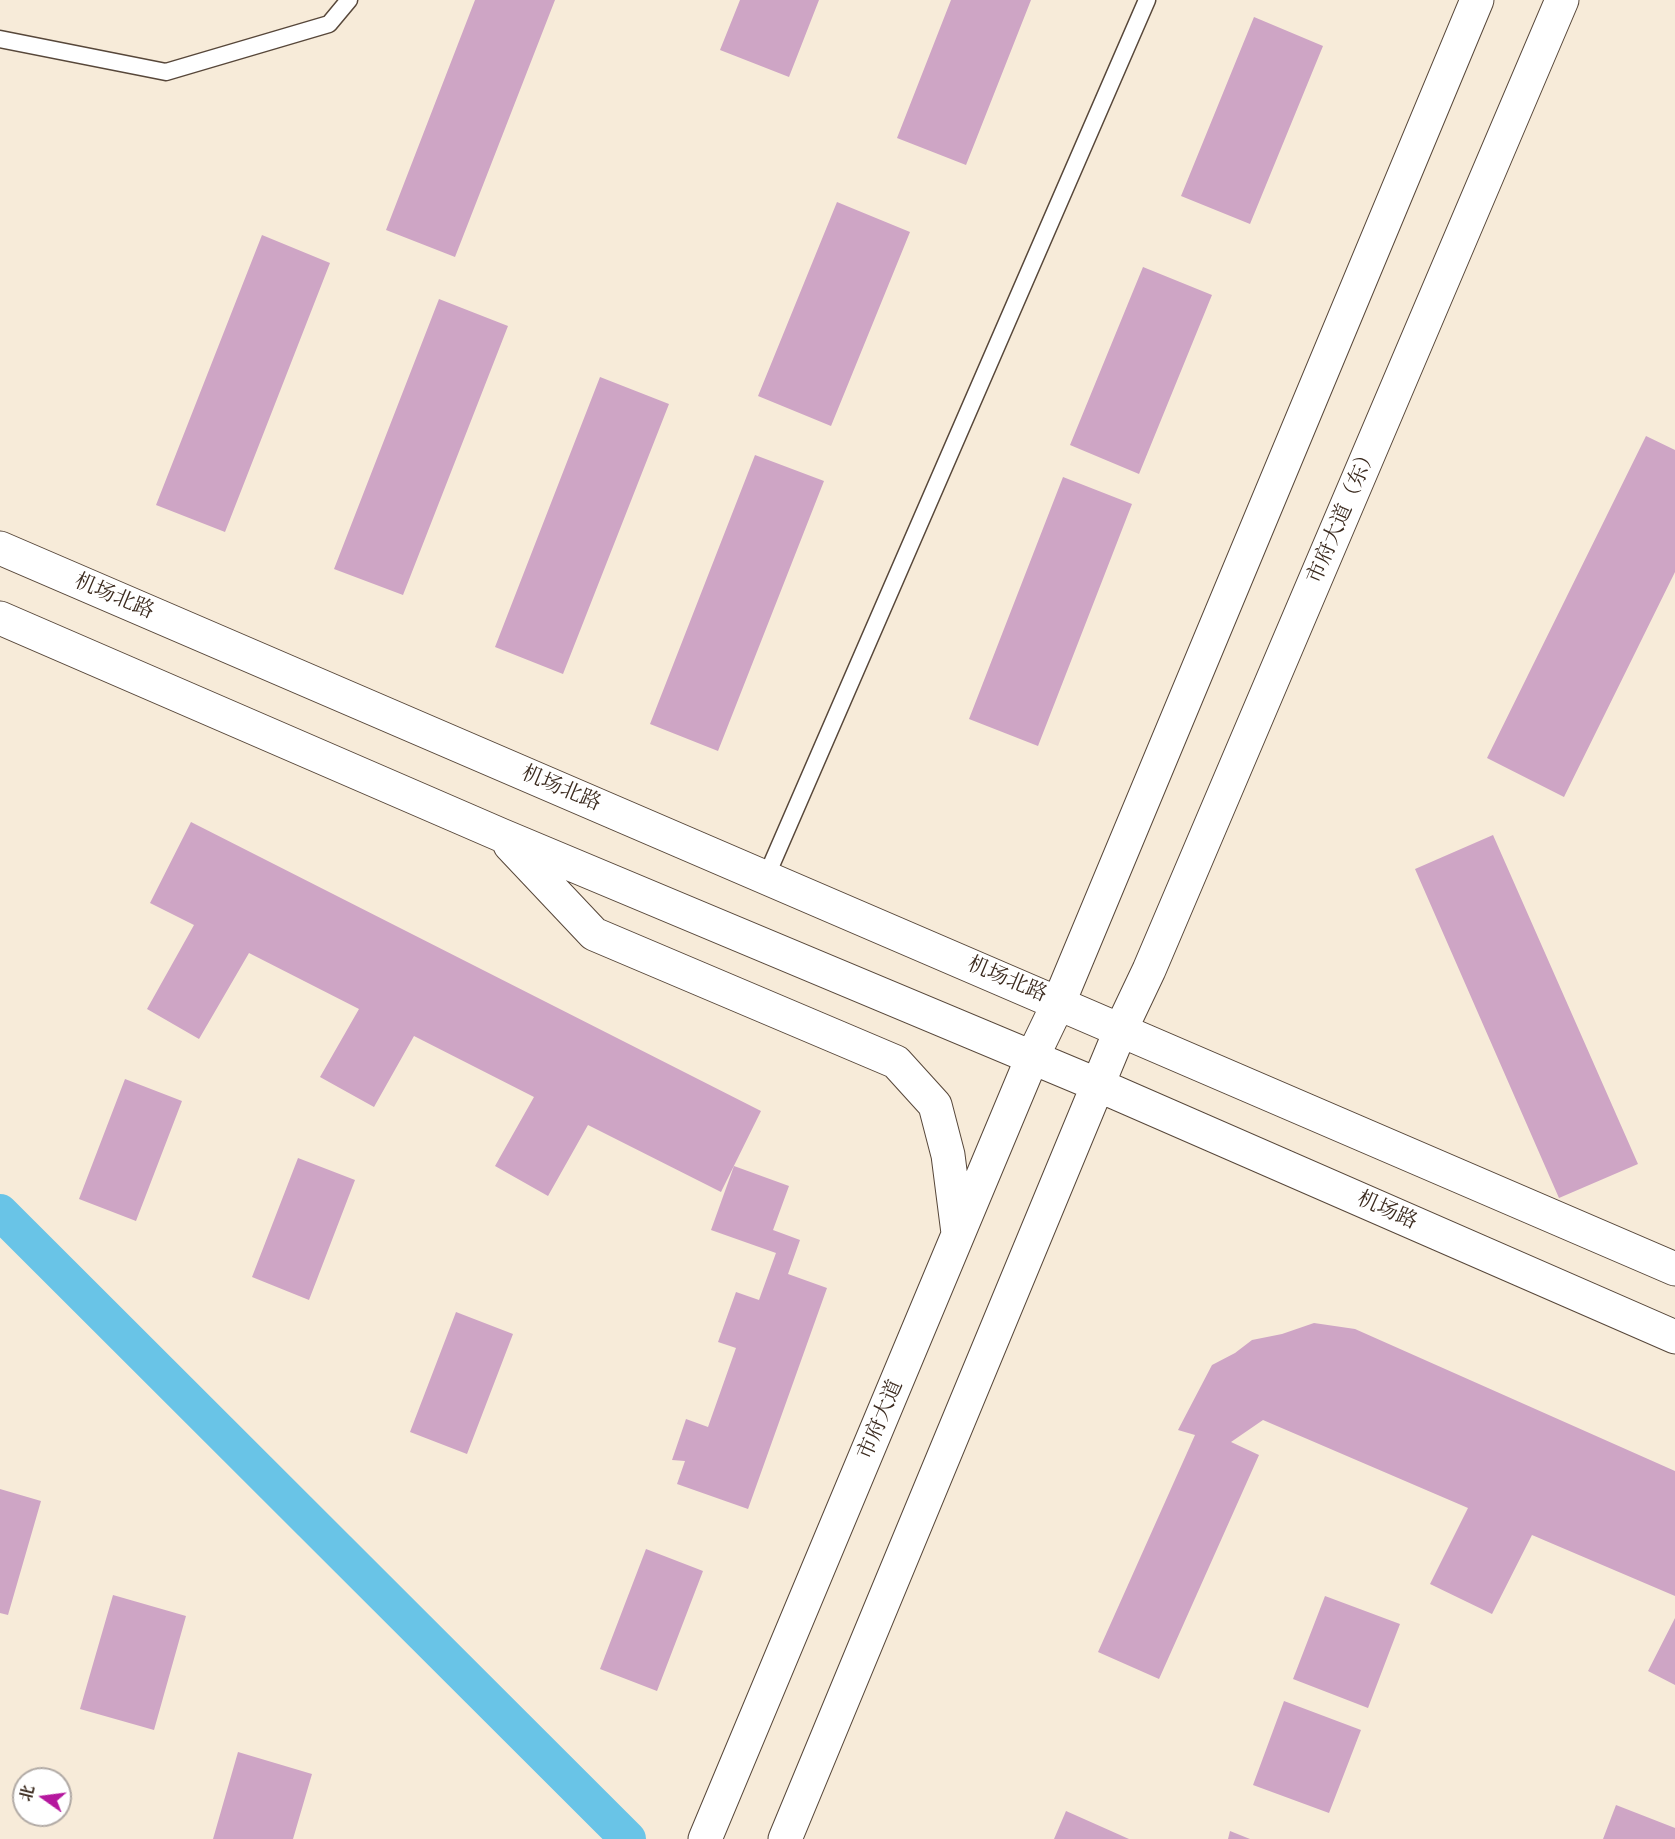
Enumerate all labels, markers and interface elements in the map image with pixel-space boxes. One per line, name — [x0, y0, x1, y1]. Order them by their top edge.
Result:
street label: 市府大道（东） — [1303, 442, 1383, 588]
street label: 机场北路 — [70, 569, 158, 625]
street label: 机场北路 — [517, 761, 605, 817]
street label: 机场北路 — [963, 952, 1051, 1008]
street label: 机场路 — [1353, 1187, 1421, 1235]
street label: 市府大道 — [853, 1376, 909, 1464]
north arrow — [12, 1767, 72, 1827]
text: 北 — [13, 1782, 40, 1804]

